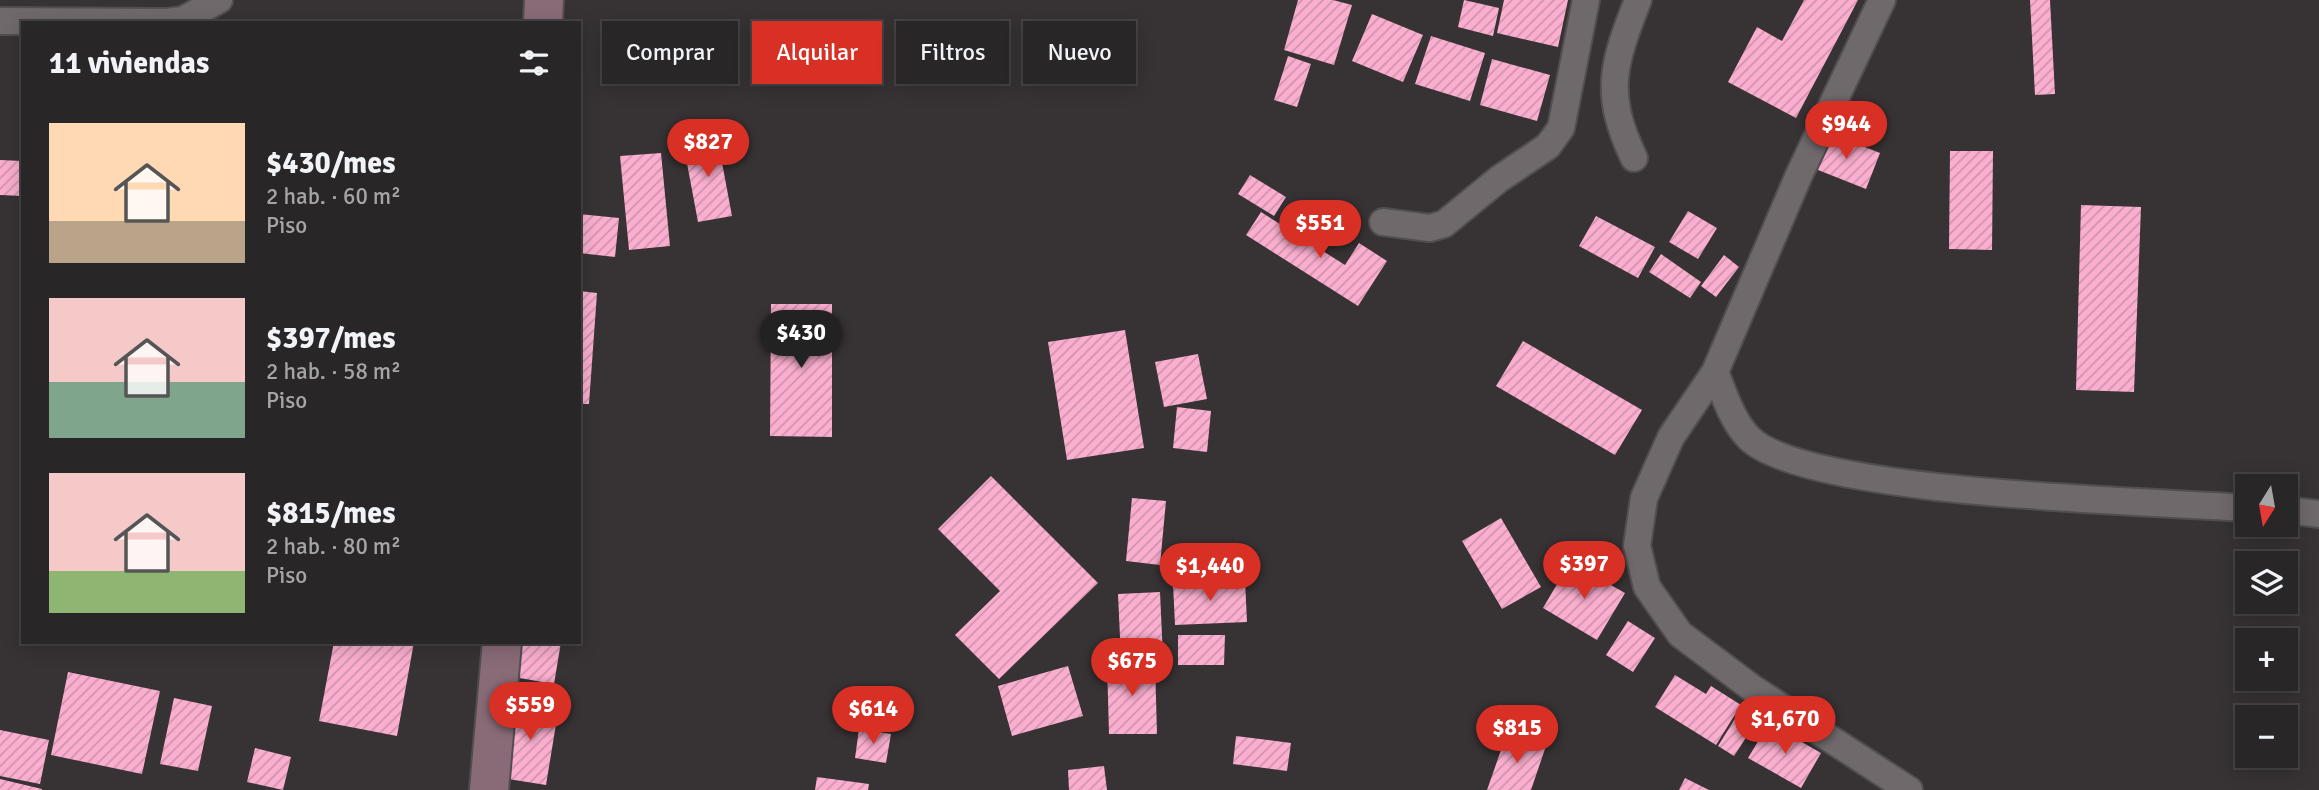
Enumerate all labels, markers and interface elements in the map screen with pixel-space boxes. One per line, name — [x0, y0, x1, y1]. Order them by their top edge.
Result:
chip: Comprar — [602, 21, 738, 84]
chip: Alquilar — [752, 21, 882, 84]
chip: Filtros — [896, 21, 1009, 84]
chip: Nuevo — [1023, 21, 1136, 84]
icon: filters — [515, 44, 553, 82]
text: 11 viviendas — [49, 45, 209, 82]
pin: $944 — [1805, 102, 1887, 161]
text: $944 — [1821, 109, 1871, 138]
pin: $827 — [667, 120, 749, 179]
text: $827 — [683, 127, 733, 156]
text: $430/mes — [266, 145, 395, 182]
icon: home — [105, 151, 189, 235]
text: 2 hab. · 60 m² — [266, 182, 401, 211]
pin: $551 — [1279, 201, 1361, 260]
text: $551 — [1295, 208, 1345, 237]
text: Piso — [266, 211, 307, 240]
pin: $430 — [760, 310, 842, 370]
text: $430 — [776, 318, 826, 347]
text: $397/mes — [266, 320, 395, 357]
icon: home — [105, 326, 189, 410]
text: 2 hab. · 58 m² — [266, 357, 401, 386]
text: Piso — [266, 386, 307, 415]
north arrow — [2235, 474, 2298, 537]
map controls — [2235, 474, 2298, 768]
text: $815/mes — [266, 495, 395, 532]
icon: home — [105, 501, 189, 585]
text: 2 hab. · 80 m² — [266, 532, 401, 561]
pin: $397 — [1543, 542, 1625, 601]
pin: $1,440 — [1153, 544, 1267, 603]
text: $397 — [1559, 549, 1609, 578]
text: $1,440 — [1176, 551, 1244, 580]
button: layers — [2235, 551, 2298, 614]
text: Piso — [266, 561, 307, 590]
button: + — [2235, 628, 2298, 691]
pin: $675 — [1091, 638, 1173, 698]
text: $675 — [1107, 646, 1157, 675]
pin: $559 — [489, 682, 571, 742]
pin: $614 — [832, 686, 914, 746]
text: $559 — [505, 690, 555, 719]
text: $614 — [848, 694, 898, 723]
pin: $1,670 — [1728, 696, 1842, 756]
text: $1,670 — [1751, 704, 1819, 733]
button: − — [2235, 705, 2298, 768]
pin: $815 — [1476, 706, 1558, 765]
text: $815 — [1492, 713, 1542, 742]

